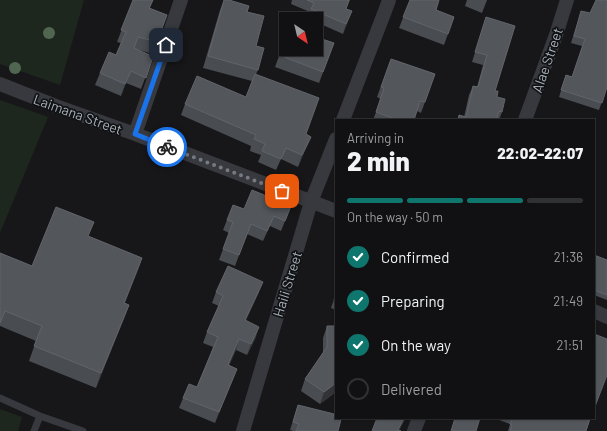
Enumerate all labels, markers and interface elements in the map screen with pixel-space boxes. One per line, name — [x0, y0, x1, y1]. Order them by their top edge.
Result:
north arrow — [279, 12, 323, 56]
map controls — [279, 12, 323, 56]
street label: Alae Street — [528, 25, 566, 95]
pin — [149, 28, 183, 62]
icon: home — [155, 34, 177, 56]
street label: Laimana Street — [31, 90, 125, 138]
courier — [147, 127, 187, 167]
text: Arriving in — [347, 130, 404, 146]
icon: bike — [156, 136, 178, 158]
text: 22:02–22:07 — [497, 144, 583, 162]
text: 2 min — [347, 145, 410, 176]
pin — [265, 174, 299, 208]
icon: bag — [271, 180, 293, 202]
text: On the way · 50 m — [347, 209, 443, 225]
icon: check — [347, 246, 369, 268]
text: Confirmed — [381, 248, 449, 266]
street label: Haili Street — [269, 249, 305, 319]
text: 21:36 — [554, 249, 583, 265]
icon: check — [347, 290, 369, 312]
text: Preparing — [381, 292, 445, 310]
text: 21:49 — [553, 293, 583, 309]
icon: check — [347, 334, 369, 356]
text: On the way — [381, 336, 451, 354]
text: 21:51 — [556, 337, 583, 353]
text: Delivered — [381, 380, 442, 398]

